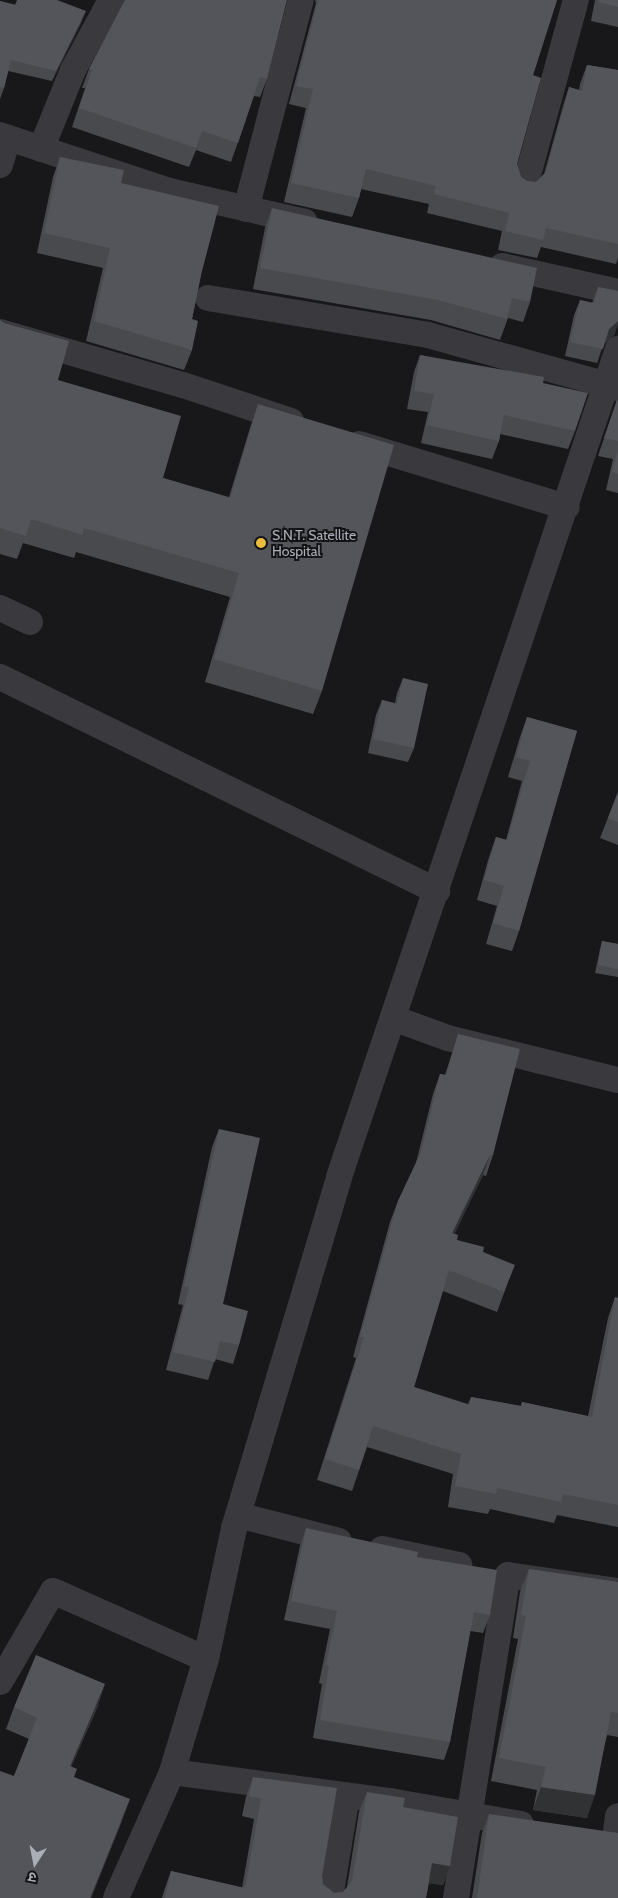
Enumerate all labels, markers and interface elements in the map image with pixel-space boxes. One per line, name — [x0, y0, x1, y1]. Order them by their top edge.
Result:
place label: S.N.T. Satellite Hospital — [272, 527, 356, 560]
marker: S.N.T. Satellite Hospital — [254, 536, 268, 550]
north arrow — [10, 1838, 60, 1888]
text: उ — [26, 1868, 38, 1887]

